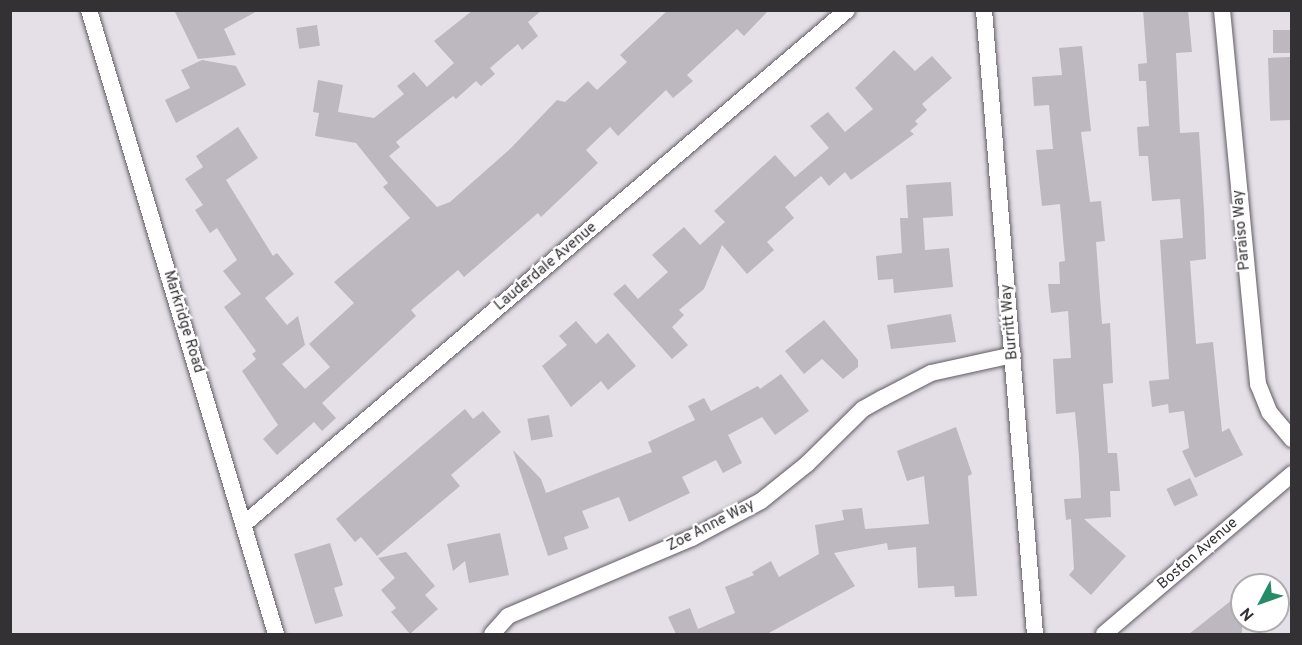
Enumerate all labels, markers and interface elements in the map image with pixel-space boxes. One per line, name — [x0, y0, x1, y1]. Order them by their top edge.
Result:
street label: Paraiso Way — [1229, 189, 1255, 271]
street label: Lauderdale Avenue — [491, 219, 601, 315]
street label: Markridge Road — [159, 269, 207, 375]
street label: Burritt Way — [998, 283, 1022, 361]
street label: Zoe Anne Way — [664, 496, 758, 556]
street label: Boston Avenue — [1154, 514, 1242, 594]
north arrow — [1230, 573, 1290, 633]
text: N — [1237, 603, 1259, 624]

